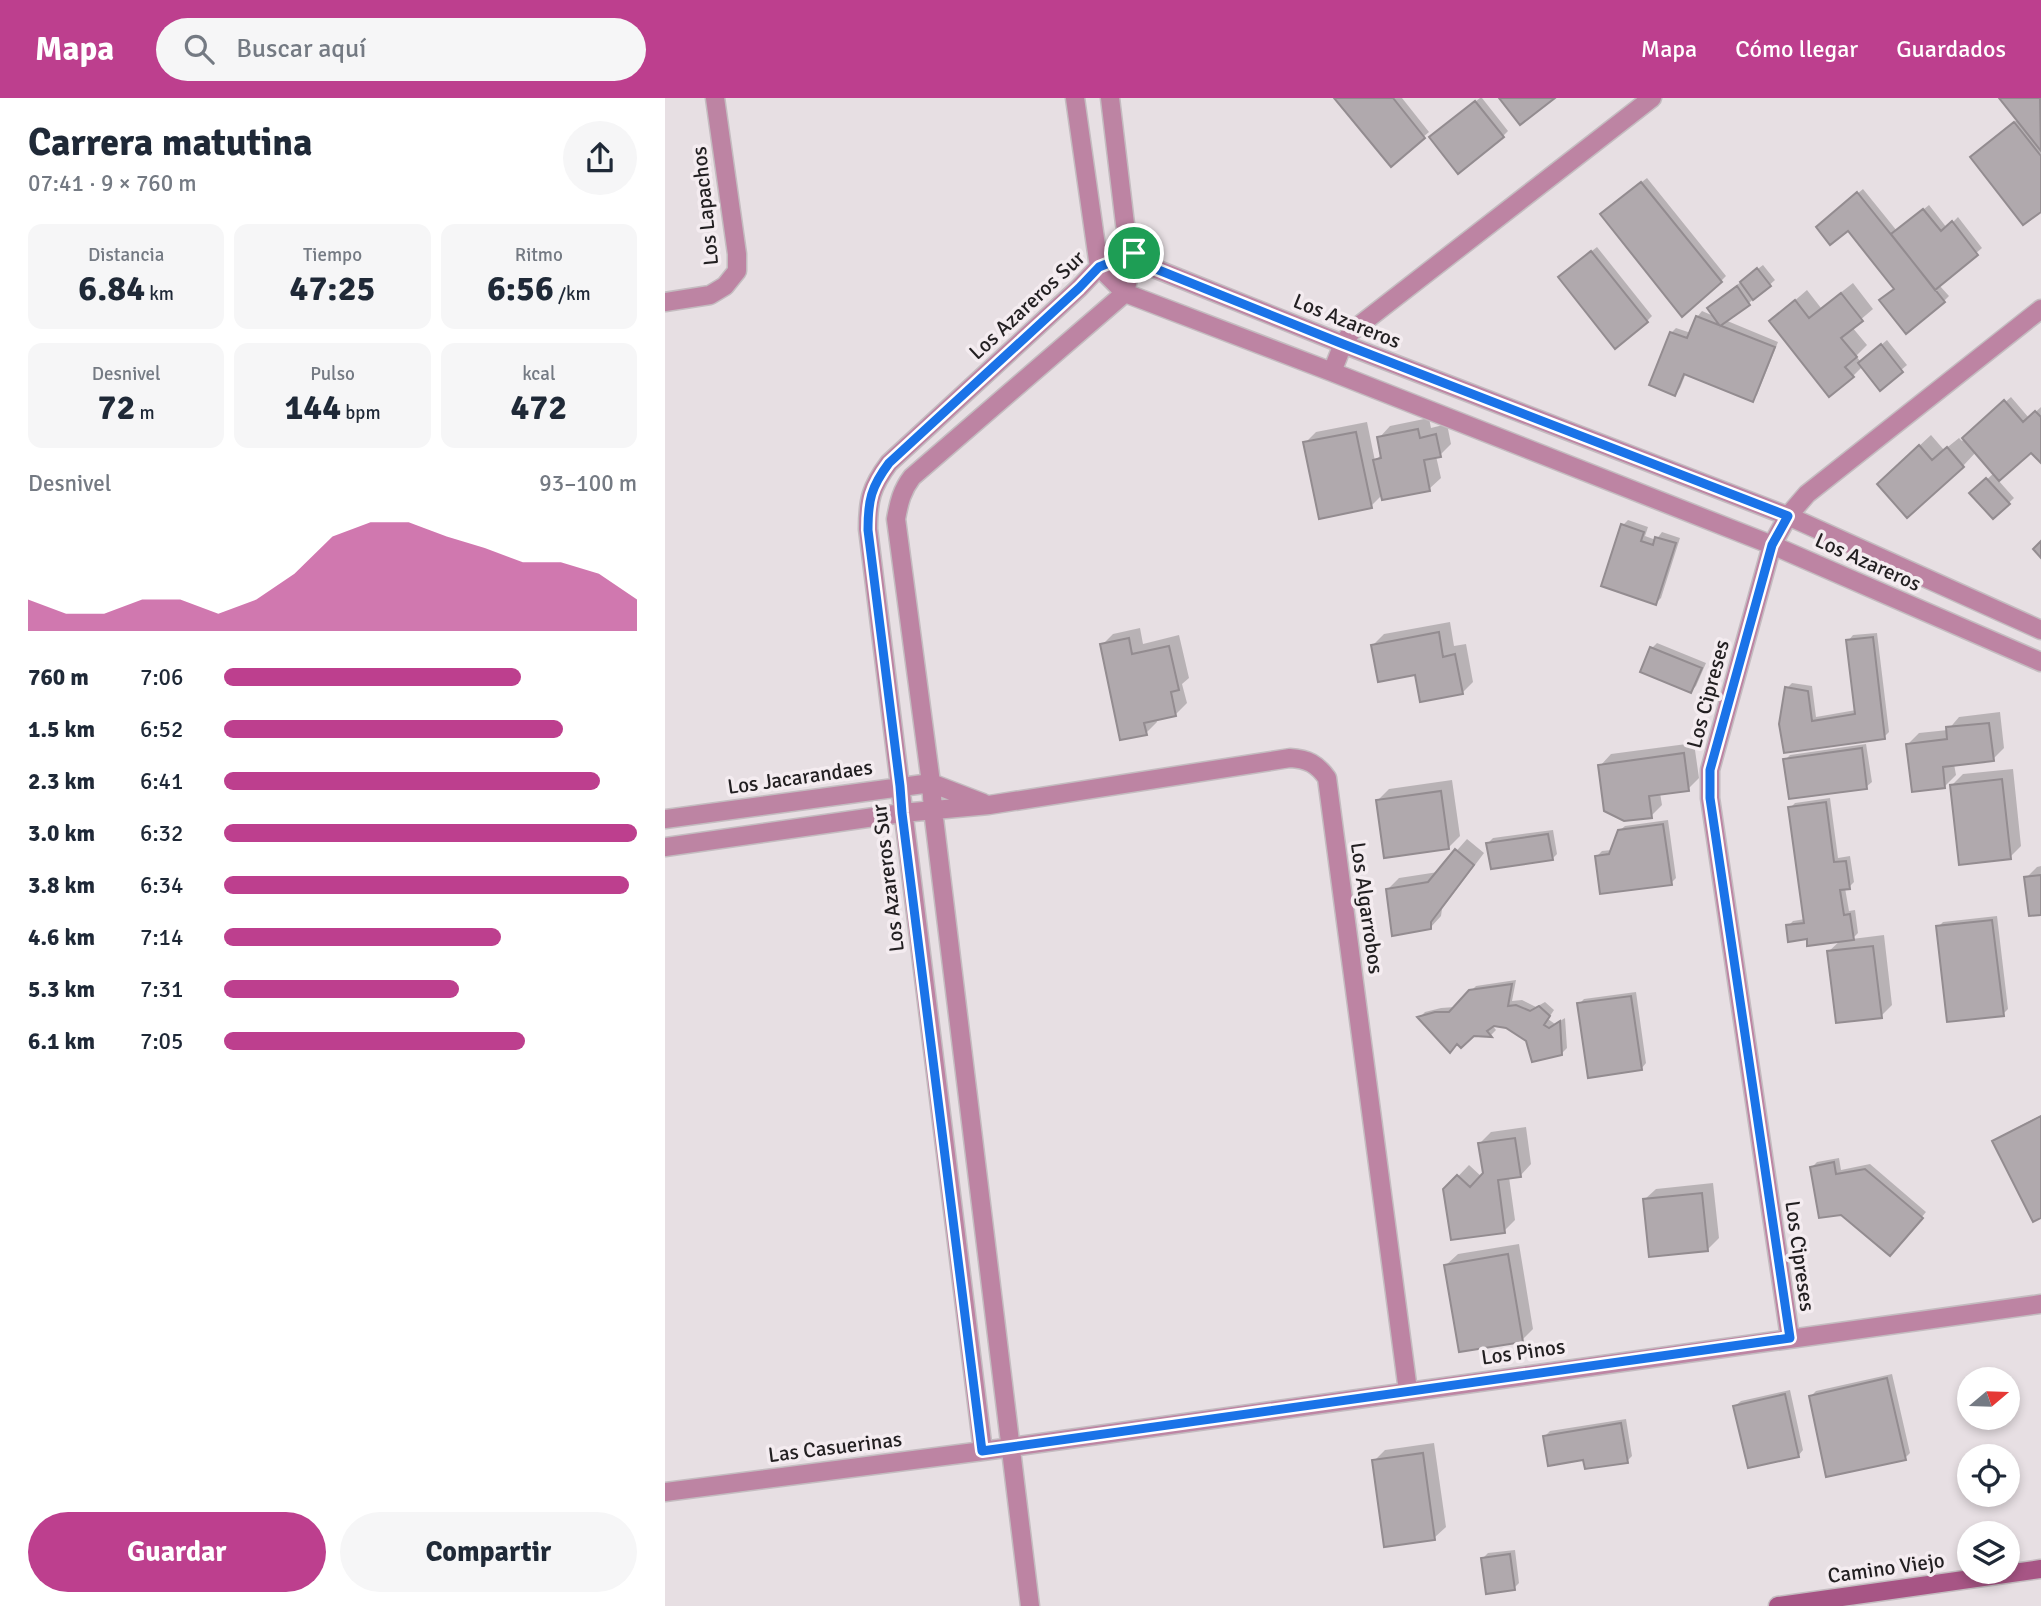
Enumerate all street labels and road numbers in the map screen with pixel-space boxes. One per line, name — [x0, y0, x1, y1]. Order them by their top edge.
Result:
street label: Los Lapachos — [686, 145, 724, 267]
street label: Los Azareros Sur — [964, 245, 1090, 365]
street label: Los Azareros — [1290, 288, 1404, 354]
street label: Los Azareros — [1811, 527, 1925, 597]
street label: Los Cipreses — [1681, 637, 1735, 751]
street label: Los Jacarandaes — [726, 754, 874, 800]
street label: Los Azareros Sur — [866, 802, 910, 953]
street label: Los Algarrobos — [1345, 840, 1389, 976]
street label: Los Cipreses — [1779, 1199, 1821, 1313]
street label: Los Pinos — [1479, 1333, 1567, 1371]
street label: Las Casuerinas — [767, 1426, 903, 1468]
street label: Camino Viejo — [1826, 1547, 1946, 1589]

